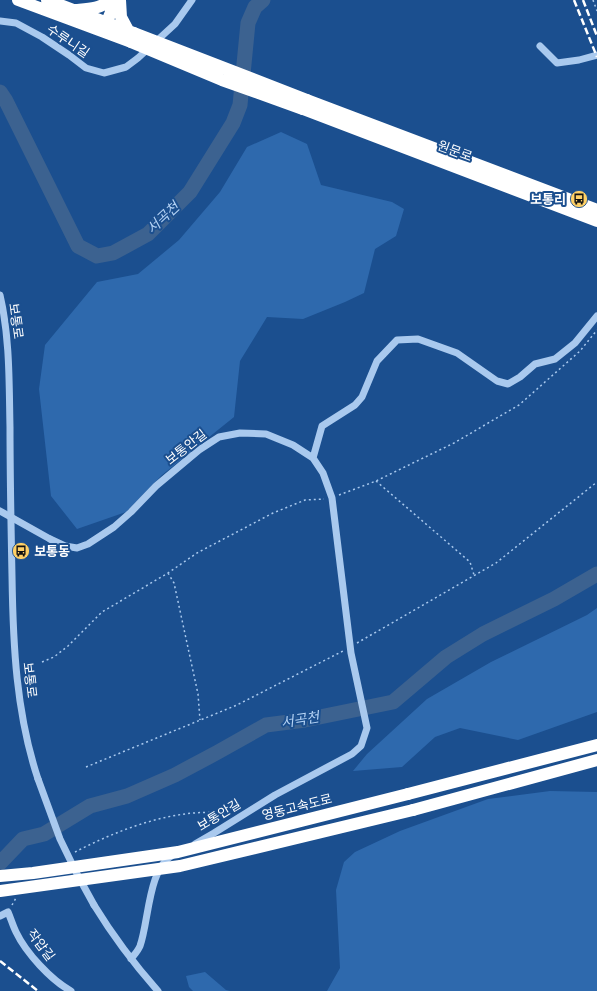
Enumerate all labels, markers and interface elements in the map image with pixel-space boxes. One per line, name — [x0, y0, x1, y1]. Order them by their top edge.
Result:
street label: 수루니길 — [44, 21, 92, 61]
street label: 원문로 — [436, 138, 474, 164]
bus stop icon: 보통리 — [569, 189, 589, 209]
place label: 보통리 — [530, 192, 566, 207]
water label: 서곡천 — [143, 198, 184, 237]
street label: 보통로 — [6, 302, 26, 340]
street label: 보통안길 — [163, 426, 209, 468]
bus stop icon: 보통동 — [11, 541, 31, 561]
place label: 보통동 — [34, 544, 70, 559]
street label: 보통로 — [20, 661, 40, 699]
water label: 서곡천 — [280, 708, 322, 731]
street label: 영동고속도로 — [260, 791, 334, 823]
street label: 보통안길 — [195, 796, 243, 834]
street label: 작압길 — [24, 926, 58, 964]

